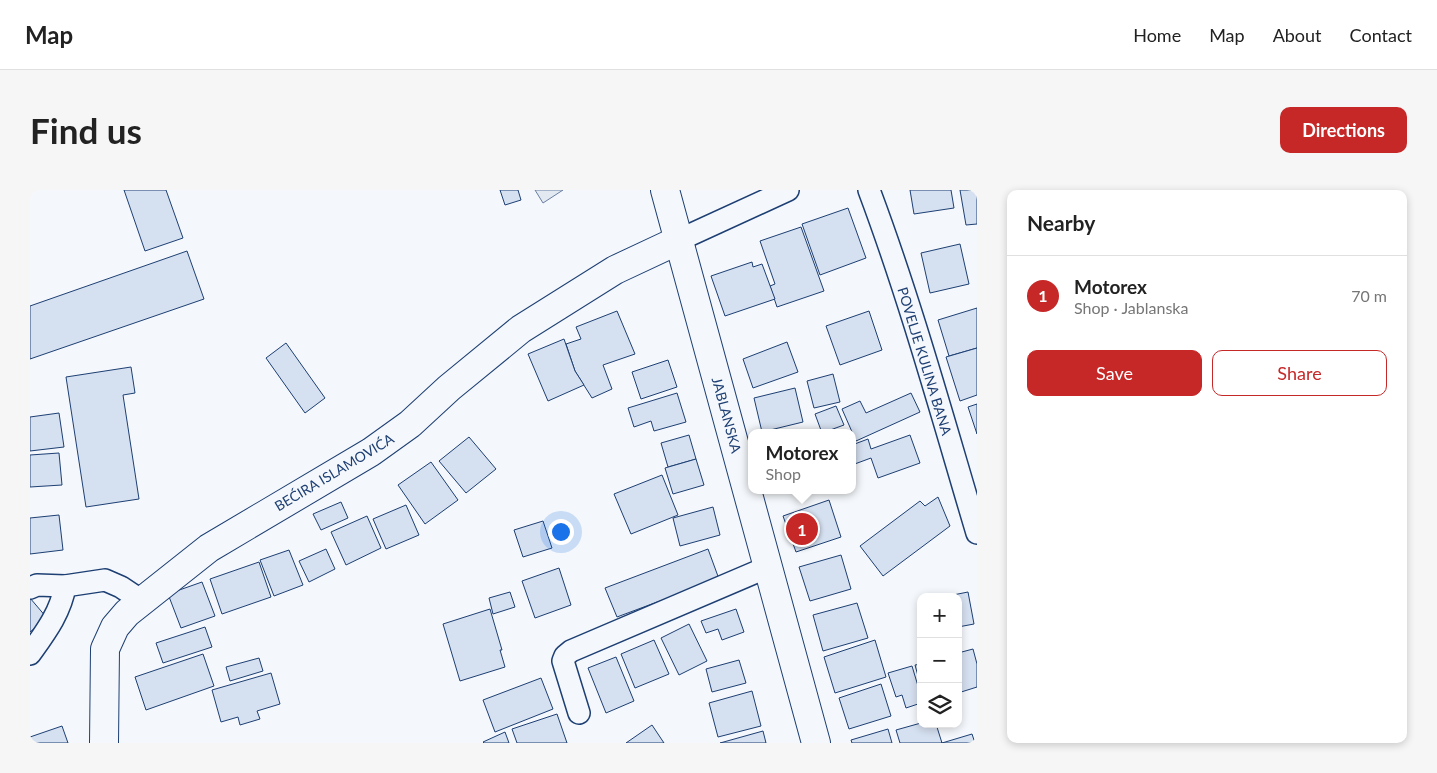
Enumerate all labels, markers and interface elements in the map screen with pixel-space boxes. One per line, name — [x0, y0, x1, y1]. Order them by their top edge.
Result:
text: Map — [25, 20, 73, 49]
text: Home — [1133, 24, 1181, 46]
text: Map — [1209, 24, 1245, 46]
text: About — [1273, 24, 1322, 46]
text: Contact — [1350, 24, 1412, 46]
button: Directions — [1280, 107, 1407, 153]
text: Find us — [30, 109, 142, 151]
text: Nearby — [1027, 210, 1095, 235]
text: Motorex — [1074, 275, 1147, 298]
street label: POVELJE KULINA BANA — [894, 285, 956, 438]
text: 1 — [1038, 286, 1048, 305]
text: 70 m — [1351, 286, 1387, 305]
text: Shop · Jablanska — [1074, 298, 1188, 317]
button: Save — [1027, 350, 1202, 396]
button: Share — [1212, 350, 1387, 396]
street label: JABLANSKA — [709, 375, 745, 455]
street label: BEĆIRA ISLAMOVIĆA — [271, 429, 397, 514]
popup — [748, 429, 856, 494]
text: Motorex — [765, 441, 839, 464]
text: Shop — [765, 464, 801, 483]
pin: 1 — [786, 510, 818, 548]
your location — [548, 519, 574, 545]
map controls — [917, 593, 962, 728]
button: + — [917, 593, 962, 638]
button: − — [917, 638, 962, 683]
button: layers — [917, 683, 962, 728]

